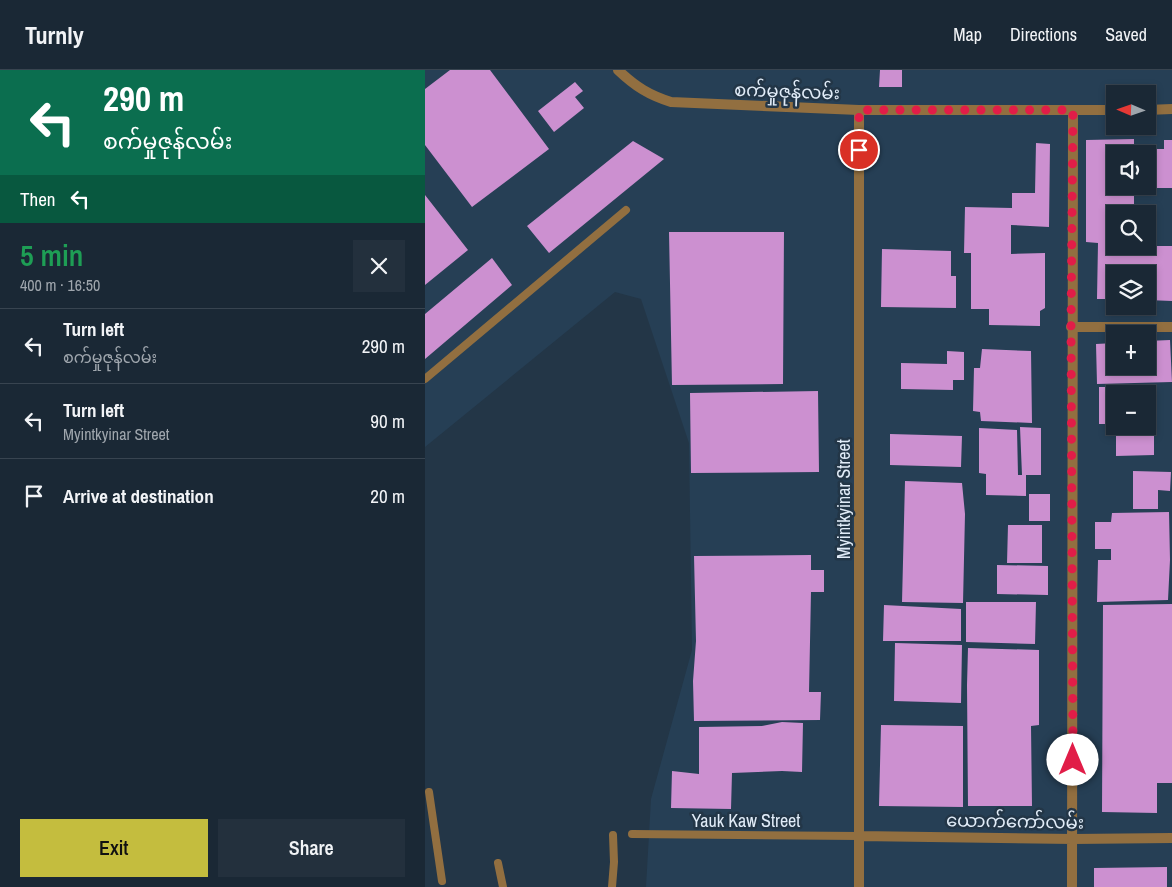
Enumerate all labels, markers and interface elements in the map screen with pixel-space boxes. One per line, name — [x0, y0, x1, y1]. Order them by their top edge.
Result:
text: Turnly — [25, 19, 84, 51]
text: Map — [953, 22, 982, 47]
text: Directions — [1010, 22, 1077, 47]
text: Saved — [1105, 22, 1147, 47]
text: 290 m — [103, 75, 184, 122]
street label: စက်မှုဇုန်လမ်း — [734, 77, 840, 108]
north arrow — [1106, 85, 1156, 135]
map controls — [1106, 85, 1156, 435]
icon: left — [20, 90, 85, 155]
text: စက်မှုဇုန်လမ်း — [103, 126, 232, 156]
pin — [838, 129, 880, 171]
icon: arrive — [845, 136, 873, 164]
button: sound — [1106, 145, 1156, 195]
icon: left — [66, 185, 94, 213]
text: Then — [20, 186, 56, 212]
button: search — [1106, 205, 1156, 255]
text: 5 min — [20, 235, 83, 275]
button: close — [353, 240, 405, 292]
button: layers — [1106, 265, 1156, 315]
text: 400 m · 16:50 — [20, 274, 100, 296]
text: Turn left — [63, 316, 124, 342]
button: + — [1106, 325, 1156, 375]
icon: left — [20, 332, 48, 360]
text: 290 m — [362, 333, 405, 359]
text: စက်မှုဇုန်လမ်း — [63, 346, 157, 368]
button: − — [1106, 385, 1156, 435]
text: Turn left — [63, 397, 124, 423]
icon: left — [20, 407, 48, 435]
text: 90 m — [370, 408, 405, 434]
text: Myintkyinar Street — [63, 423, 169, 445]
street label: Myintkyinar Street — [831, 439, 856, 559]
icon: arrive — [20, 482, 48, 510]
text: Arrive at destination — [63, 483, 214, 509]
text: 20 m — [370, 483, 405, 509]
position arrow — [1046, 733, 1098, 785]
street label: ယောက်ကော်လမ်း — [946, 807, 1084, 835]
street label: Yauk Kaw Street — [692, 808, 800, 833]
button: Exit — [20, 819, 208, 877]
button: Share — [218, 819, 405, 877]

